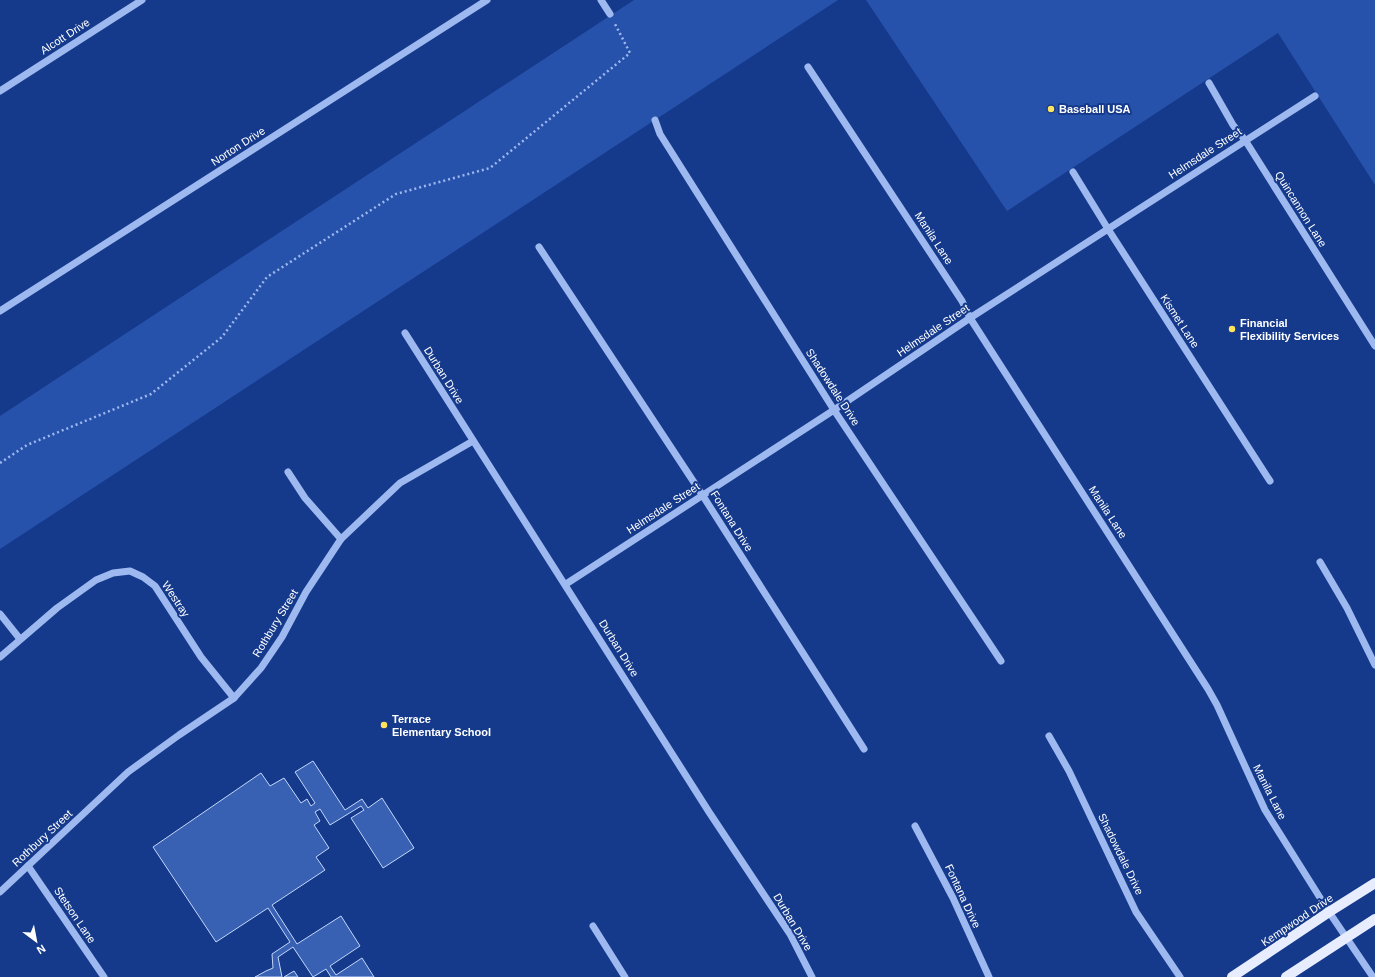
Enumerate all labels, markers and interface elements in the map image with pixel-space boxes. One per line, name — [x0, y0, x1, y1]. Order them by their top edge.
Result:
street label: Alcott Drive — [38, 16, 92, 56]
place label: Baseball USA — [1059, 103, 1131, 115]
marker: Baseball USA — [1046, 104, 1056, 114]
street label: Norton Drive — [209, 124, 267, 168]
street label: Helmsdale Street — [1166, 125, 1244, 181]
street label: Quincannon Lane — [1273, 169, 1329, 249]
street label: Manila Lane — [913, 210, 955, 266]
street label: Kismet Lane — [1158, 292, 1202, 350]
street label: Helmsdale Street — [895, 301, 971, 359]
place label: Financial Flexibility Services — [1240, 317, 1339, 342]
marker: Financial Flexibility Services — [1227, 324, 1237, 334]
street label: Durban Drive — [422, 344, 466, 406]
street label: Shadowdale Drive — [804, 346, 862, 428]
street label: Helmsdale Street — [624, 480, 702, 536]
street label: Manila Lane — [1087, 484, 1129, 540]
street label: Fontana Drive — [709, 489, 755, 553]
street label: Westray — [160, 579, 192, 619]
street label: Rothbury Street — [250, 587, 300, 659]
street label: Durban Drive — [597, 617, 641, 679]
place label: Terrace Elementary School — [392, 713, 491, 738]
marker: Terrace Elementary School — [379, 720, 389, 730]
street label: Manila Lane — [1251, 763, 1289, 821]
street label: Rothbury Street — [10, 807, 74, 869]
street label: Shadowdale Drive — [1096, 811, 1146, 897]
street label: Fontana Drive — [943, 862, 983, 930]
street label: Stetson Lane — [52, 885, 98, 945]
street label: Durban Drive — [771, 891, 815, 953]
street label: Kempwood Drive — [1259, 892, 1335, 948]
north arrow — [16, 921, 56, 961]
text: N — [35, 942, 48, 957]

